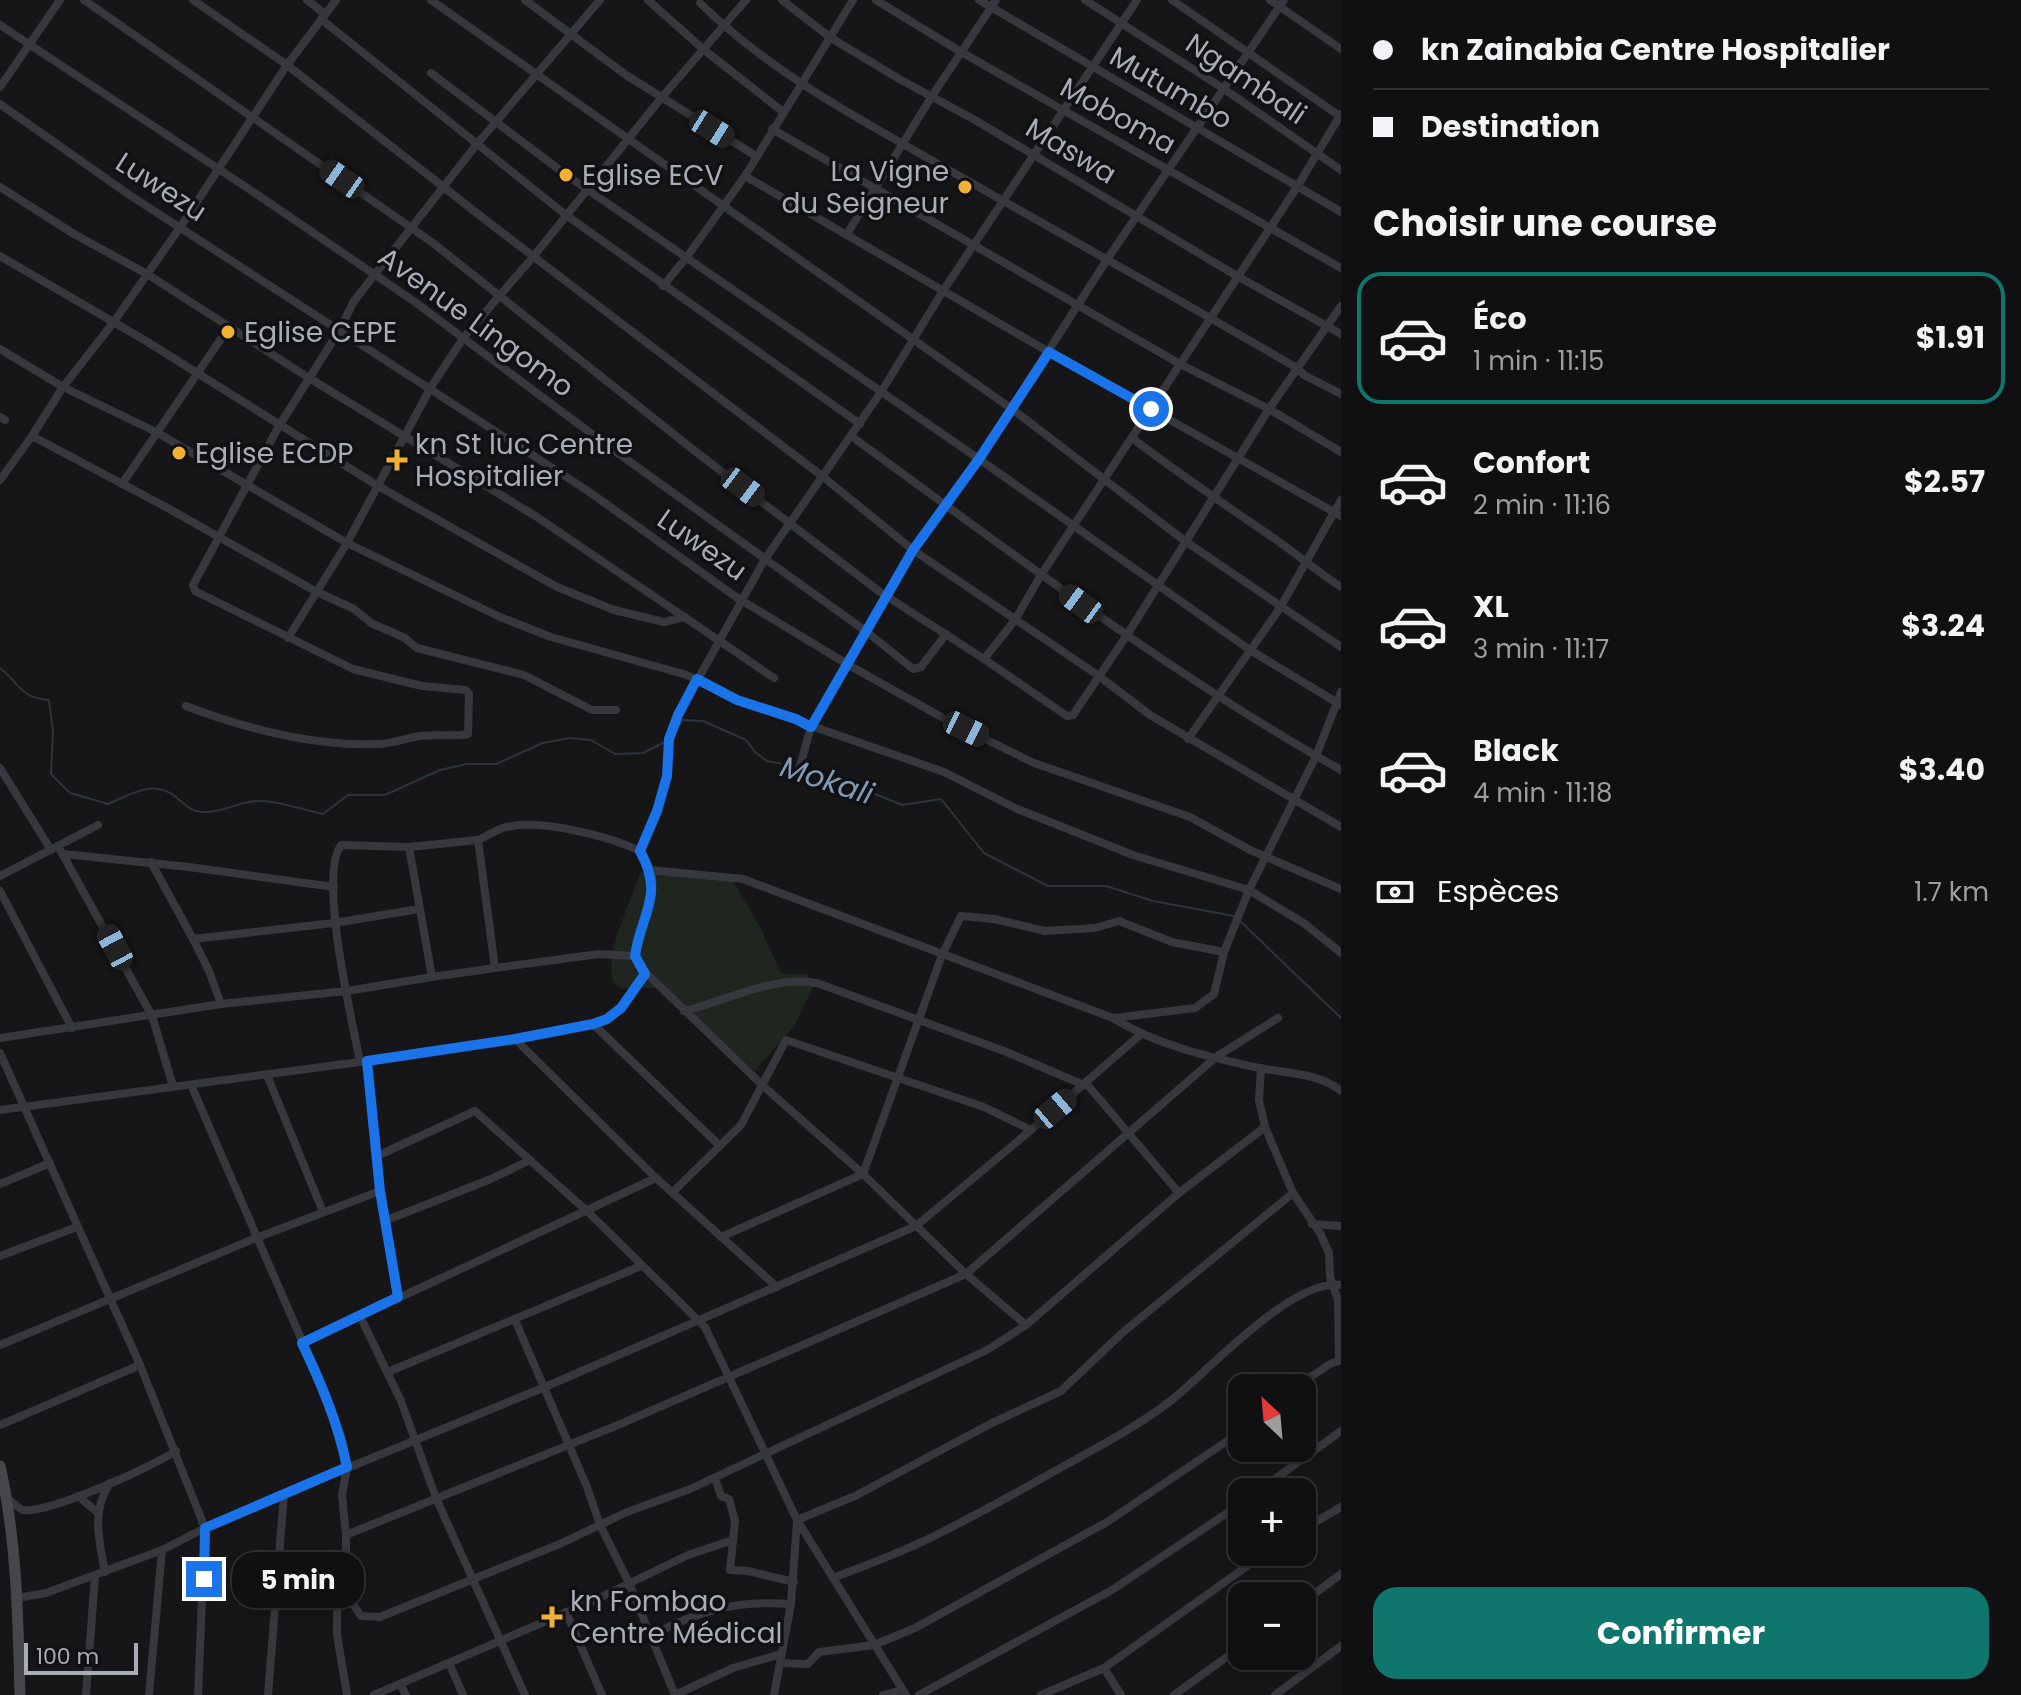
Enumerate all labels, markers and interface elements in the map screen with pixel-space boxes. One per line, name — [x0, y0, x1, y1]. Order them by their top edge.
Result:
street label: Ngambali — [1178, 24, 1314, 134]
text: kn Zainabia Centre Hospitalier — [1421, 28, 1890, 71]
street label: Mutumbo — [1102, 37, 1240, 139]
street label: Moboma — [1053, 68, 1183, 164]
text: Destination — [1421, 105, 1600, 148]
car — [685, 106, 739, 152]
street label: Maswa — [1018, 109, 1124, 193]
street label: Luwezu — [108, 143, 214, 231]
place label: La Vigne du Seigneur — [781, 152, 949, 223]
car — [315, 155, 369, 203]
place label: Eglise ECV — [582, 156, 724, 195]
marker: Eglise ECV — [557, 166, 575, 184]
marker: La Vigne du Seigneur — [956, 178, 974, 196]
text: Choisir une course — [1373, 198, 1717, 249]
street label: Avenue Lingomo — [370, 238, 582, 406]
text: Éco — [1473, 297, 1527, 340]
icon: car — [1377, 302, 1449, 374]
place label: Eglise CEPE — [244, 313, 397, 352]
text: $1.91 — [1916, 316, 1985, 359]
marker: Eglise CEPE — [219, 323, 237, 341]
text: 1 min · 11:15 — [1473, 343, 1604, 379]
route start — [1133, 391, 1169, 427]
place label: kn St luc Centre Hospitalier — [415, 425, 633, 496]
place label: Eglise ECDP — [195, 434, 354, 473]
text: Confort — [1473, 441, 1590, 484]
marker: Eglise ECDP — [170, 444, 188, 462]
icon: car — [1377, 446, 1449, 518]
marker: kn St luc Centre Hospitalier — [386, 449, 408, 471]
text: $2.57 — [1904, 460, 1985, 503]
car — [717, 463, 769, 511]
text: 2 min · 11:16 — [1473, 487, 1611, 523]
street label: Luwezu — [649, 500, 755, 590]
car — [1055, 580, 1107, 628]
text: XL — [1473, 585, 1509, 628]
icon: car — [1377, 590, 1449, 662]
text: $3.24 — [1901, 604, 1985, 647]
text: 3 min · 11:17 — [1473, 631, 1609, 667]
car — [939, 708, 993, 750]
text: Black — [1473, 729, 1559, 772]
icon: car — [1377, 734, 1449, 806]
water label: Mokali — [775, 745, 880, 815]
text: $3.40 — [1899, 748, 1985, 791]
text: 4 min · 11:18 — [1473, 775, 1612, 811]
icon: cash — [1373, 870, 1417, 914]
text: Espèces — [1437, 870, 1559, 913]
text: 1.7 km — [1914, 874, 1989, 910]
car — [93, 920, 137, 974]
car — [1029, 1084, 1081, 1134]
north arrow — [1228, 1374, 1316, 1462]
map controls — [1228, 1374, 1316, 1670]
button: + — [1228, 1478, 1316, 1566]
callout: 5 min — [232, 1551, 364, 1607]
route end — [186, 1561, 222, 1597]
text: 5 min — [260, 1562, 336, 1598]
place label: kn Fombao Centre Médical — [570, 1582, 782, 1653]
button: − — [1228, 1582, 1316, 1670]
button: Confirmer — [1373, 1587, 1989, 1679]
marker: kn Fombao Centre Médical — [541, 1606, 563, 1628]
scale bar — [24, 1639, 138, 1675]
text: 100 m — [36, 1641, 99, 1672]

